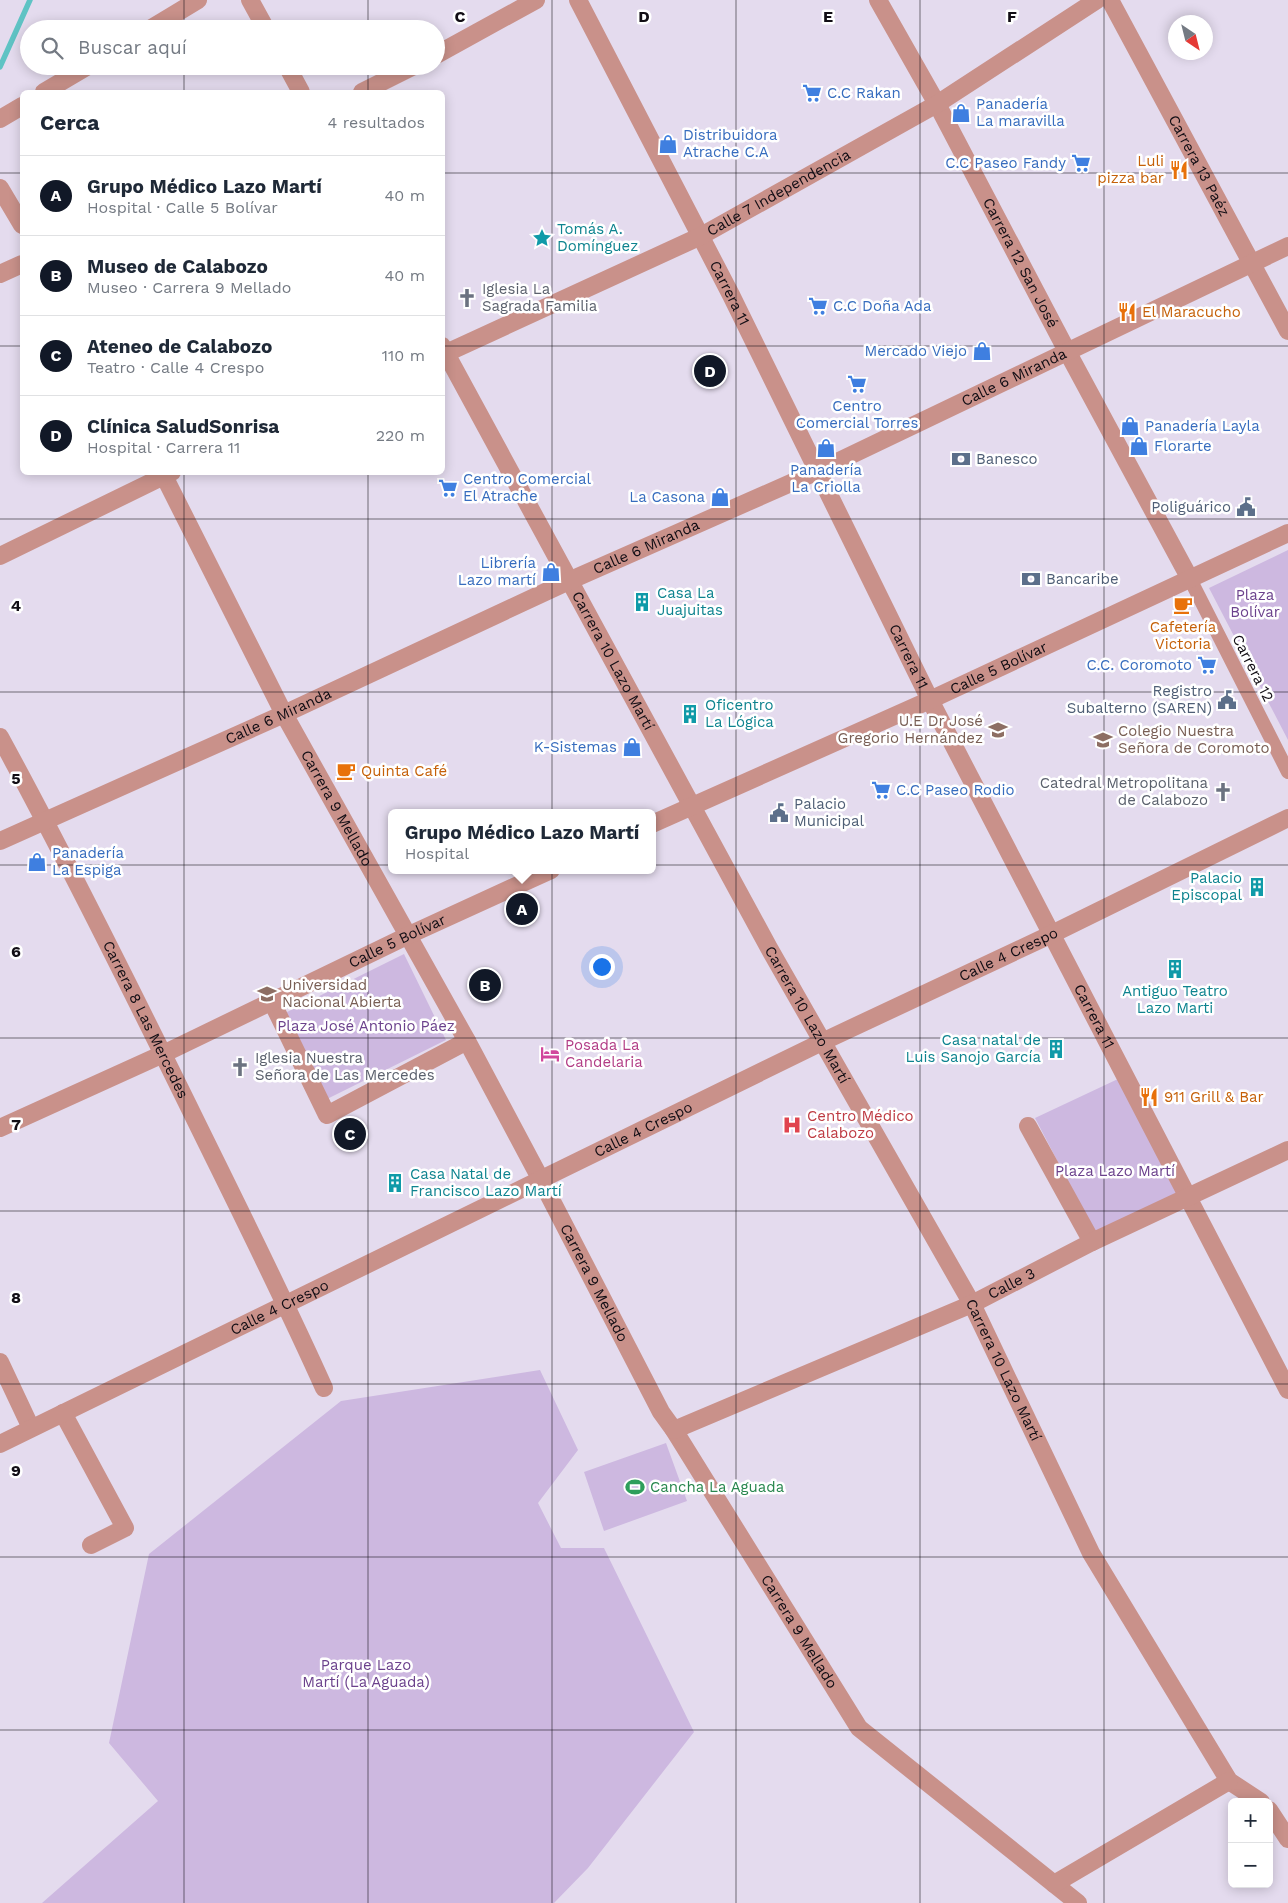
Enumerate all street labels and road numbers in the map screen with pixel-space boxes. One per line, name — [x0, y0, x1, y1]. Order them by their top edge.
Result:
street label: Carrera 13 Paéz — [1164, 112, 1234, 219]
street label: Calle 7 Independencia — [704, 145, 854, 240]
street label: Carrera 12 San José — [979, 195, 1062, 331]
street label: Carrera 11 — [706, 258, 754, 328]
street label: Calle 6 Miranda — [958, 344, 1070, 410]
street label: Calle 6 Miranda — [590, 515, 703, 578]
street label: Carrera 10 Lazo Martí — [568, 588, 658, 733]
street label: Carrera 11 — [885, 621, 932, 692]
street label: Carrera 12 — [1228, 631, 1278, 705]
street label: Calle 5 Bolívar — [947, 638, 1050, 698]
street label: Calle 6 Miranda — [223, 684, 335, 748]
street label: Carrera 9 Mellado — [297, 747, 376, 870]
street label: Calle 5 Bolívar — [346, 910, 449, 972]
street label: Calle 4 Crespo — [956, 924, 1061, 985]
street label: Carrera 8 Las Mercedes — [99, 938, 192, 1102]
street label: Carrera 10 Lazo Martí — [761, 943, 853, 1087]
street label: Carrera 11 — [1070, 981, 1118, 1052]
street label: Calle 4 Crespo — [591, 1098, 695, 1161]
street label: Carrera 9 Mellado — [556, 1221, 632, 1345]
street label: Calle 3 — [985, 1264, 1038, 1303]
street label: Calle 4 Crespo — [227, 1276, 331, 1339]
street label: Carrera 10 Lazo Martí — [962, 1296, 1045, 1444]
street label: Carrera 9 Mellado — [757, 1571, 841, 1692]

